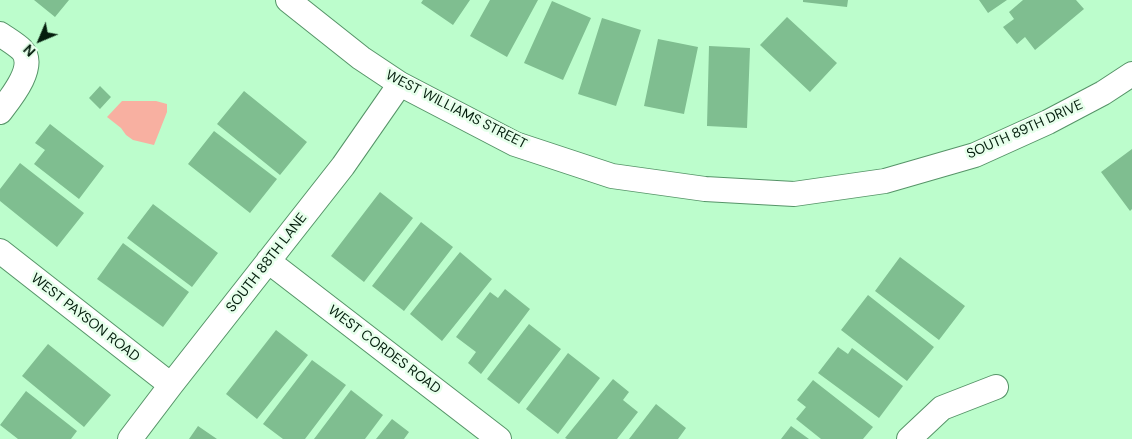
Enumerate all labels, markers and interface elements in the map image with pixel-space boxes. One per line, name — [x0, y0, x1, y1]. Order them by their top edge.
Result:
north arrow — [15, 15, 65, 65]
text: N — [19, 41, 39, 61]
street label: WEST WILLIAMS STREET — [383, 67, 529, 153]
street label: SOUTH 89TH DRIVE — [964, 97, 1086, 163]
street label: SOUTH 88TH LANE — [223, 210, 311, 316]
street label: WEST PAYSON ROAD — [27, 270, 143, 366]
street label: WEST CORDES ROAD — [324, 302, 444, 398]

